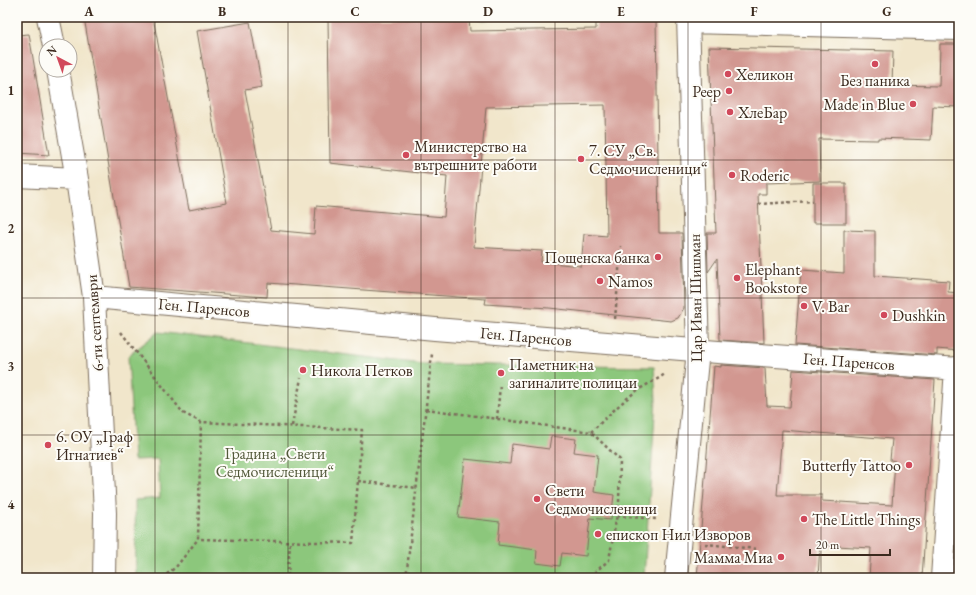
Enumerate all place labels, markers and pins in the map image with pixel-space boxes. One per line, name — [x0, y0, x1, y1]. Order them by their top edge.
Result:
marker: Без паника — [870, 59, 880, 69]
place label: Хеликон — [735, 64, 793, 85]
marker: Хеликон — [723, 69, 733, 79]
place label: Без паника — [840, 70, 911, 91]
place label: Peep — [692, 81, 721, 102]
marker: Peep — [724, 86, 734, 96]
place label: Made in Blue — [824, 94, 905, 115]
marker: Made in Blue — [908, 99, 918, 109]
place label: ХлеБар — [737, 102, 787, 123]
marker: ХлеБар — [725, 107, 735, 117]
place label: Министерство на вътрешните работи — [414, 136, 538, 175]
place label: 7. СУ „Св. Седмочисленици“ — [589, 140, 708, 179]
marker: Министерство на вътрешните работи — [401, 150, 411, 160]
marker: 7. СУ „Св. Седмочисленици“ — [576, 154, 586, 164]
place label: Roderic — [740, 165, 789, 186]
marker: Roderic — [727, 170, 737, 180]
place label: Пощенска банка — [544, 247, 651, 268]
marker: Пощенска банка — [653, 252, 663, 262]
place label: Elephant Bookstore — [745, 259, 807, 298]
place label: Namos — [608, 271, 653, 292]
marker: Elephant Bookstore — [732, 273, 742, 283]
marker: Namos — [595, 276, 605, 286]
place label: V. Bar — [812, 296, 850, 317]
marker: V. Bar — [799, 301, 809, 311]
place label: Dushkin — [892, 305, 946, 326]
marker: Dushkin — [879, 310, 889, 320]
place label: Паметник на загиналите полицаи — [509, 354, 638, 393]
place label: Никола Петков — [311, 360, 413, 381]
marker: Никола Петков — [298, 365, 308, 375]
marker: Паметник на загиналите полицаи — [496, 368, 506, 378]
place label: 6. ОУ „Граф Игнатиев“ — [56, 426, 133, 465]
marker: 6. ОУ „Граф Игнатиев“ — [43, 440, 53, 450]
place label: Butterfly Tattoo — [802, 455, 901, 476]
marker: Butterfly Tattoo — [904, 460, 914, 470]
place label: Свети Седмочисленици — [545, 480, 657, 519]
marker: Свети Седмочисленици — [532, 494, 542, 504]
place label: The Little Things — [812, 509, 920, 530]
marker: The Little Things — [799, 514, 809, 524]
place label: епископ Нил Изворов — [606, 524, 751, 545]
marker: епископ Нил Изворов — [593, 529, 603, 539]
place label: Мамма Миа — [694, 547, 774, 568]
marker: Мамма Миа — [776, 552, 786, 562]

